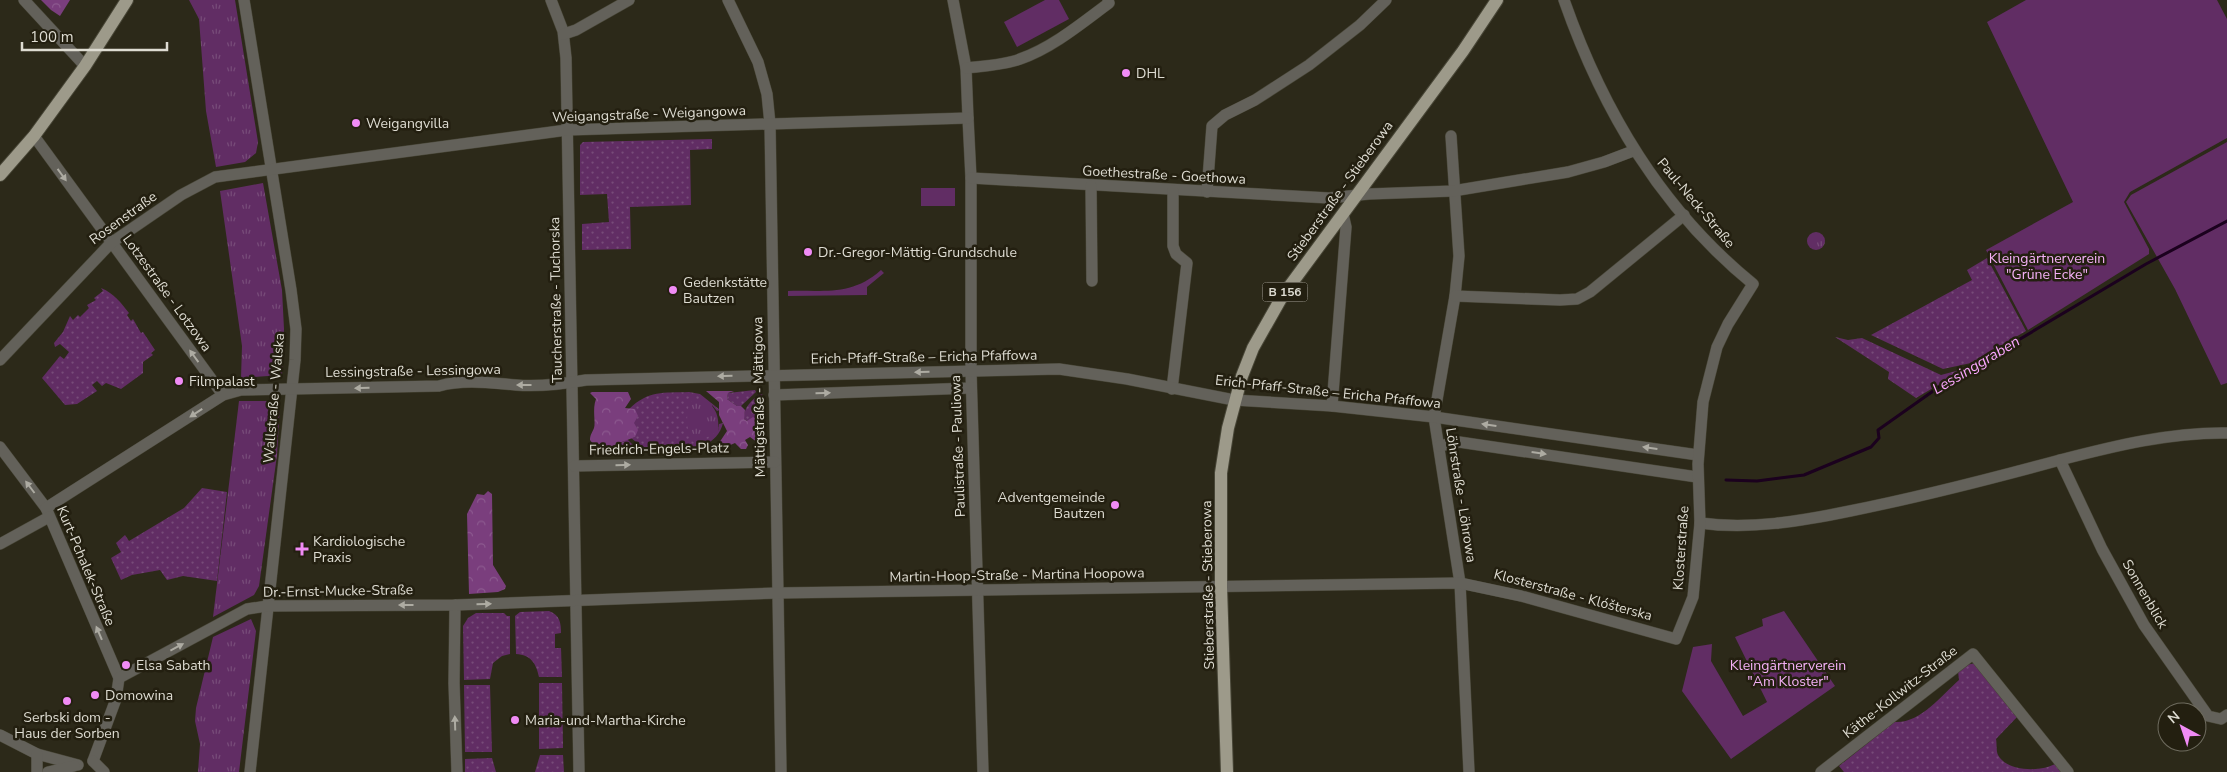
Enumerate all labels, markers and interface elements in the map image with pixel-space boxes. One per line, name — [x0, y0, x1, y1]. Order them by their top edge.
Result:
scale bar — [22, 20, 168, 52]
text: 100 m — [30, 27, 74, 47]
place label: DHL — [1136, 64, 1165, 83]
marker: DHL — [1120, 67, 1132, 79]
street label: Weigangstraße - Weigangowa — [552, 101, 746, 127]
place label: Weigangvilla — [366, 114, 449, 133]
marker: Weigangvilla — [350, 117, 362, 129]
street label: Stieberstraße - Stieberowa — [1283, 117, 1397, 265]
street label: Paul-Neck-Straße — [1653, 154, 1739, 252]
street label: Goethestraße - Goethowa — [1082, 161, 1246, 189]
one-way arrow — [57, 168, 67, 182]
street label: Rosenstraße — [85, 187, 161, 249]
street label: Taucherstraße - Tuchorska — [545, 217, 567, 383]
street label: Lotzestraße - Lotzowa — [118, 231, 216, 355]
place label: Dr.-Gregor-Mättig-Grundschule — [818, 243, 1017, 262]
marker: Dr.-Gregor-Mättig-Grundschule — [802, 246, 814, 258]
park label: Kleingärtnerverein "Grüne Ecke" — [1989, 249, 2105, 284]
place label: Gedenkstätte Bautzen — [683, 273, 767, 308]
road number: B 156 — [1262, 282, 1308, 302]
marker: Gedenkstätte Bautzen — [667, 284, 679, 296]
street label: Mättigstraße - Mättigowa — [748, 316, 770, 478]
water label: Lessinggraben — [1929, 331, 2023, 399]
street label: Wallstraße - Walska — [259, 332, 289, 464]
street label: Erich-Pfaff-Straße – Ericha Pfaffowa — [810, 346, 1038, 368]
one-way arrow — [189, 350, 200, 363]
street label: Lessingstraße - Lessingowa — [325, 360, 501, 382]
one-way arrow — [914, 369, 930, 377]
street label: Erich-Pfaff-Straße – Ericha Pfaffowa — [1214, 371, 1442, 413]
place label: Filmpalast — [189, 372, 255, 391]
one-way arrow — [717, 373, 733, 381]
marker: Filmpalast — [173, 375, 185, 387]
street label: Paulistraße - Pauliowa — [946, 375, 970, 517]
one-way arrow — [515, 381, 531, 389]
one-way arrow — [354, 384, 370, 392]
one-way arrow — [815, 389, 831, 397]
one-way arrow — [190, 408, 203, 417]
one-way arrow — [1481, 421, 1497, 429]
street label: Löhrstraße - Löhrowa — [1441, 426, 1481, 564]
street label: Friedrich-Engels-Platz — [589, 438, 730, 460]
one-way arrow — [1642, 444, 1658, 452]
one-way arrow — [1531, 449, 1547, 457]
one-way arrow — [615, 461, 631, 469]
one-way arrow — [25, 480, 35, 494]
place label: Adventgemeinde Bautzen — [997, 488, 1105, 523]
marker: Adventgemeinde Bautzen — [1109, 499, 1121, 511]
street label: Stieberstraße - Stieberowa — [1197, 500, 1219, 670]
street label: Kurt-Pchalek-Straße — [52, 503, 120, 629]
street label: Klosterstraße — [1669, 505, 1693, 591]
place label: Kardiologische Praxis — [313, 532, 405, 567]
marker: Kardiologische Praxis — [295, 542, 309, 556]
street label: Sonnenblick — [2118, 556, 2173, 633]
street label: Martin-Hoop-Straße - Martina Hoopowa — [889, 563, 1145, 587]
street label: Klosterstraße - Klóšterska — [1492, 565, 1654, 625]
street label: Dr.-Ernst-Mucke-Straße — [263, 580, 413, 602]
one-way arrow — [476, 599, 492, 607]
one-way arrow — [398, 601, 414, 609]
one-way arrow — [94, 626, 102, 640]
street label: Käthe-Kollwitz-Straße — [1839, 641, 1961, 743]
one-way arrow — [170, 642, 184, 651]
place label: Elsa Sabath — [136, 656, 210, 675]
park label: Kleingärtnerverein "Am Kloster" — [1730, 656, 1846, 691]
marker: Elsa Sabath — [120, 659, 132, 671]
place label: Domowina — [105, 686, 173, 705]
marker: Domowina — [89, 689, 101, 701]
marker: Serbski dom - Haus der Sorben — [61, 695, 73, 707]
north arrow — [2157, 702, 2207, 752]
text: N — [2164, 707, 2184, 728]
place label: Serbski dom - Haus der Sorben — [14, 708, 120, 743]
place label: Maria-und-Martha-Kirche — [525, 711, 686, 730]
marker: Maria-und-Martha-Kirche — [509, 714, 521, 726]
one-way arrow — [451, 715, 459, 731]

